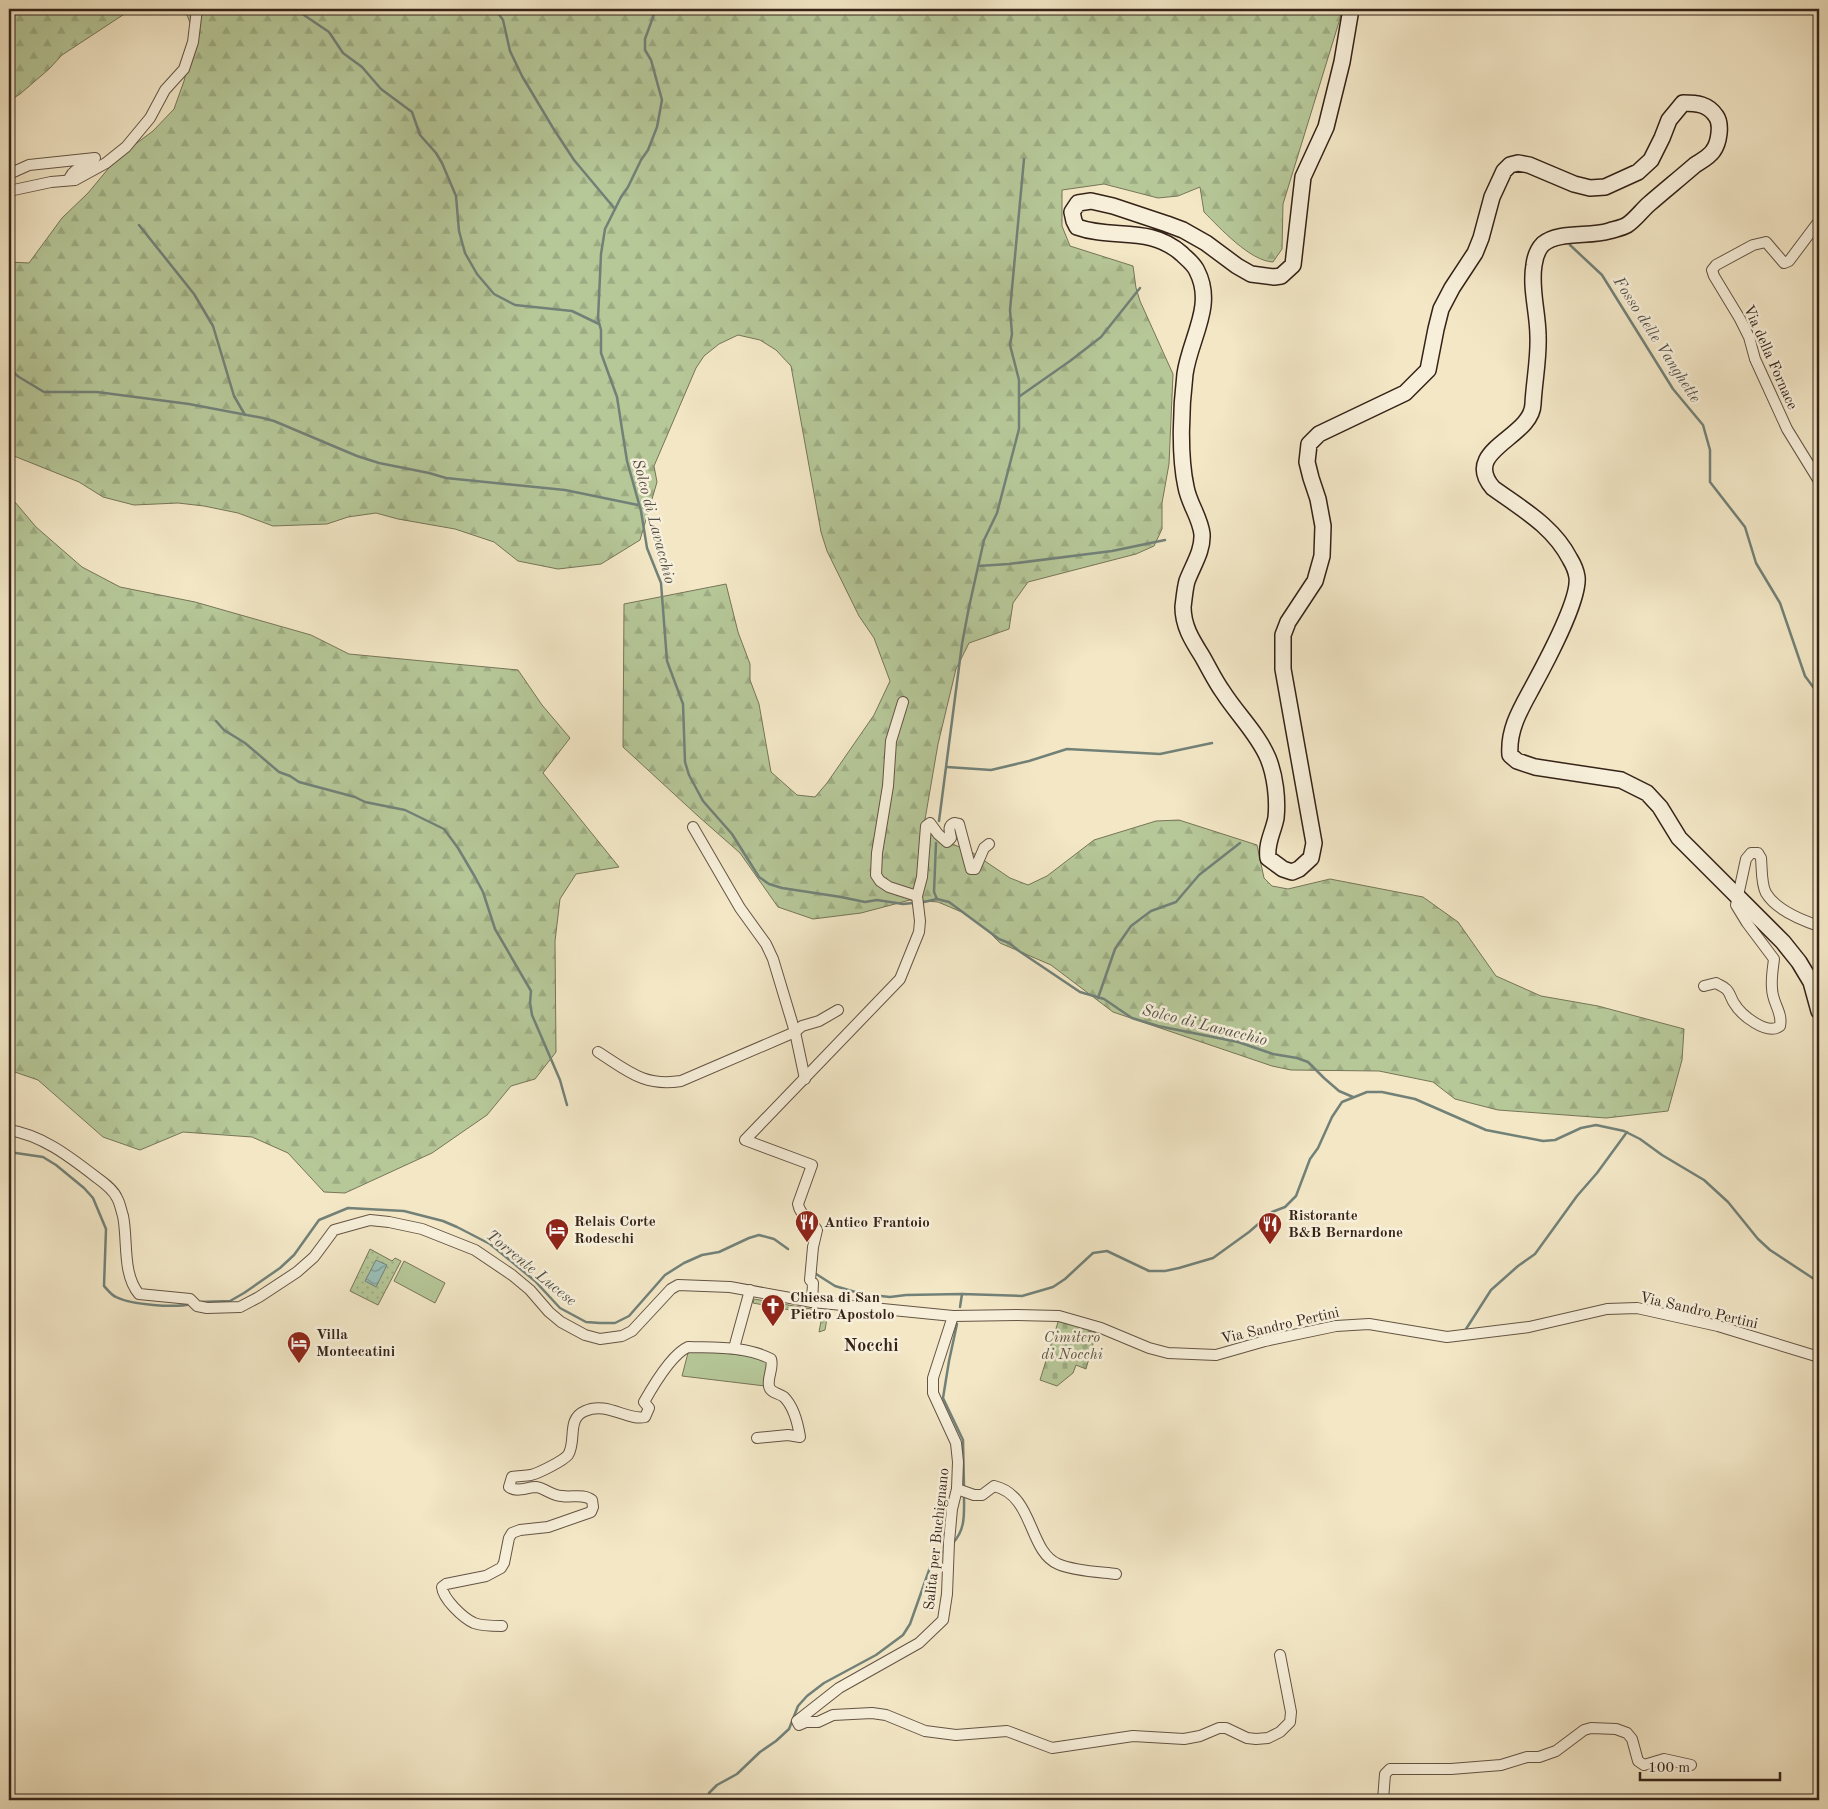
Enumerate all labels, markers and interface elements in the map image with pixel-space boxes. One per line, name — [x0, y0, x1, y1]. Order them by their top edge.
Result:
water label: Fosso delle Vanghette — [1609, 273, 1703, 406]
street label: Via della Fornace — [1740, 303, 1799, 412]
water label: Solco di Lavacchio — [629, 457, 677, 586]
water label: Solco di Lavacchio — [1140, 1003, 1269, 1049]
restaurant icon: Antico Frantoio — [794, 1209, 820, 1243]
place label: Ristorante B&B Bernardone — [1288, 1209, 1403, 1241]
restaurant icon: Ristorante B&B Bernardone — [1257, 1211, 1283, 1245]
place label: Relais Corte Rodeschi — [574, 1215, 656, 1247]
place label: Antico Frantoio — [824, 1216, 930, 1231]
hotel icon: Relais Corte Rodeschi — [544, 1217, 570, 1251]
water label: Torrente Lucese — [483, 1227, 579, 1310]
place label: Chiesa di San Pietro Apostolo — [790, 1291, 894, 1323]
street label: Via Sandro Pertini — [1638, 1291, 1759, 1332]
church icon: Chiesa di San Pietro Apostolo — [760, 1293, 786, 1327]
street label: Via Sandro Pertini — [1220, 1306, 1341, 1347]
place label: Villa Montecatini — [316, 1328, 395, 1360]
hotel icon: Villa Montecatini — [286, 1330, 312, 1364]
park label: Cimitero di Nocchi — [1041, 1331, 1103, 1363]
district label: Nocchi — [843, 1337, 899, 1355]
street label: Salita per Buchignano — [923, 1467, 952, 1611]
scale bar — [1640, 1749, 1780, 1781]
text: 100 m — [1648, 1761, 1690, 1776]

